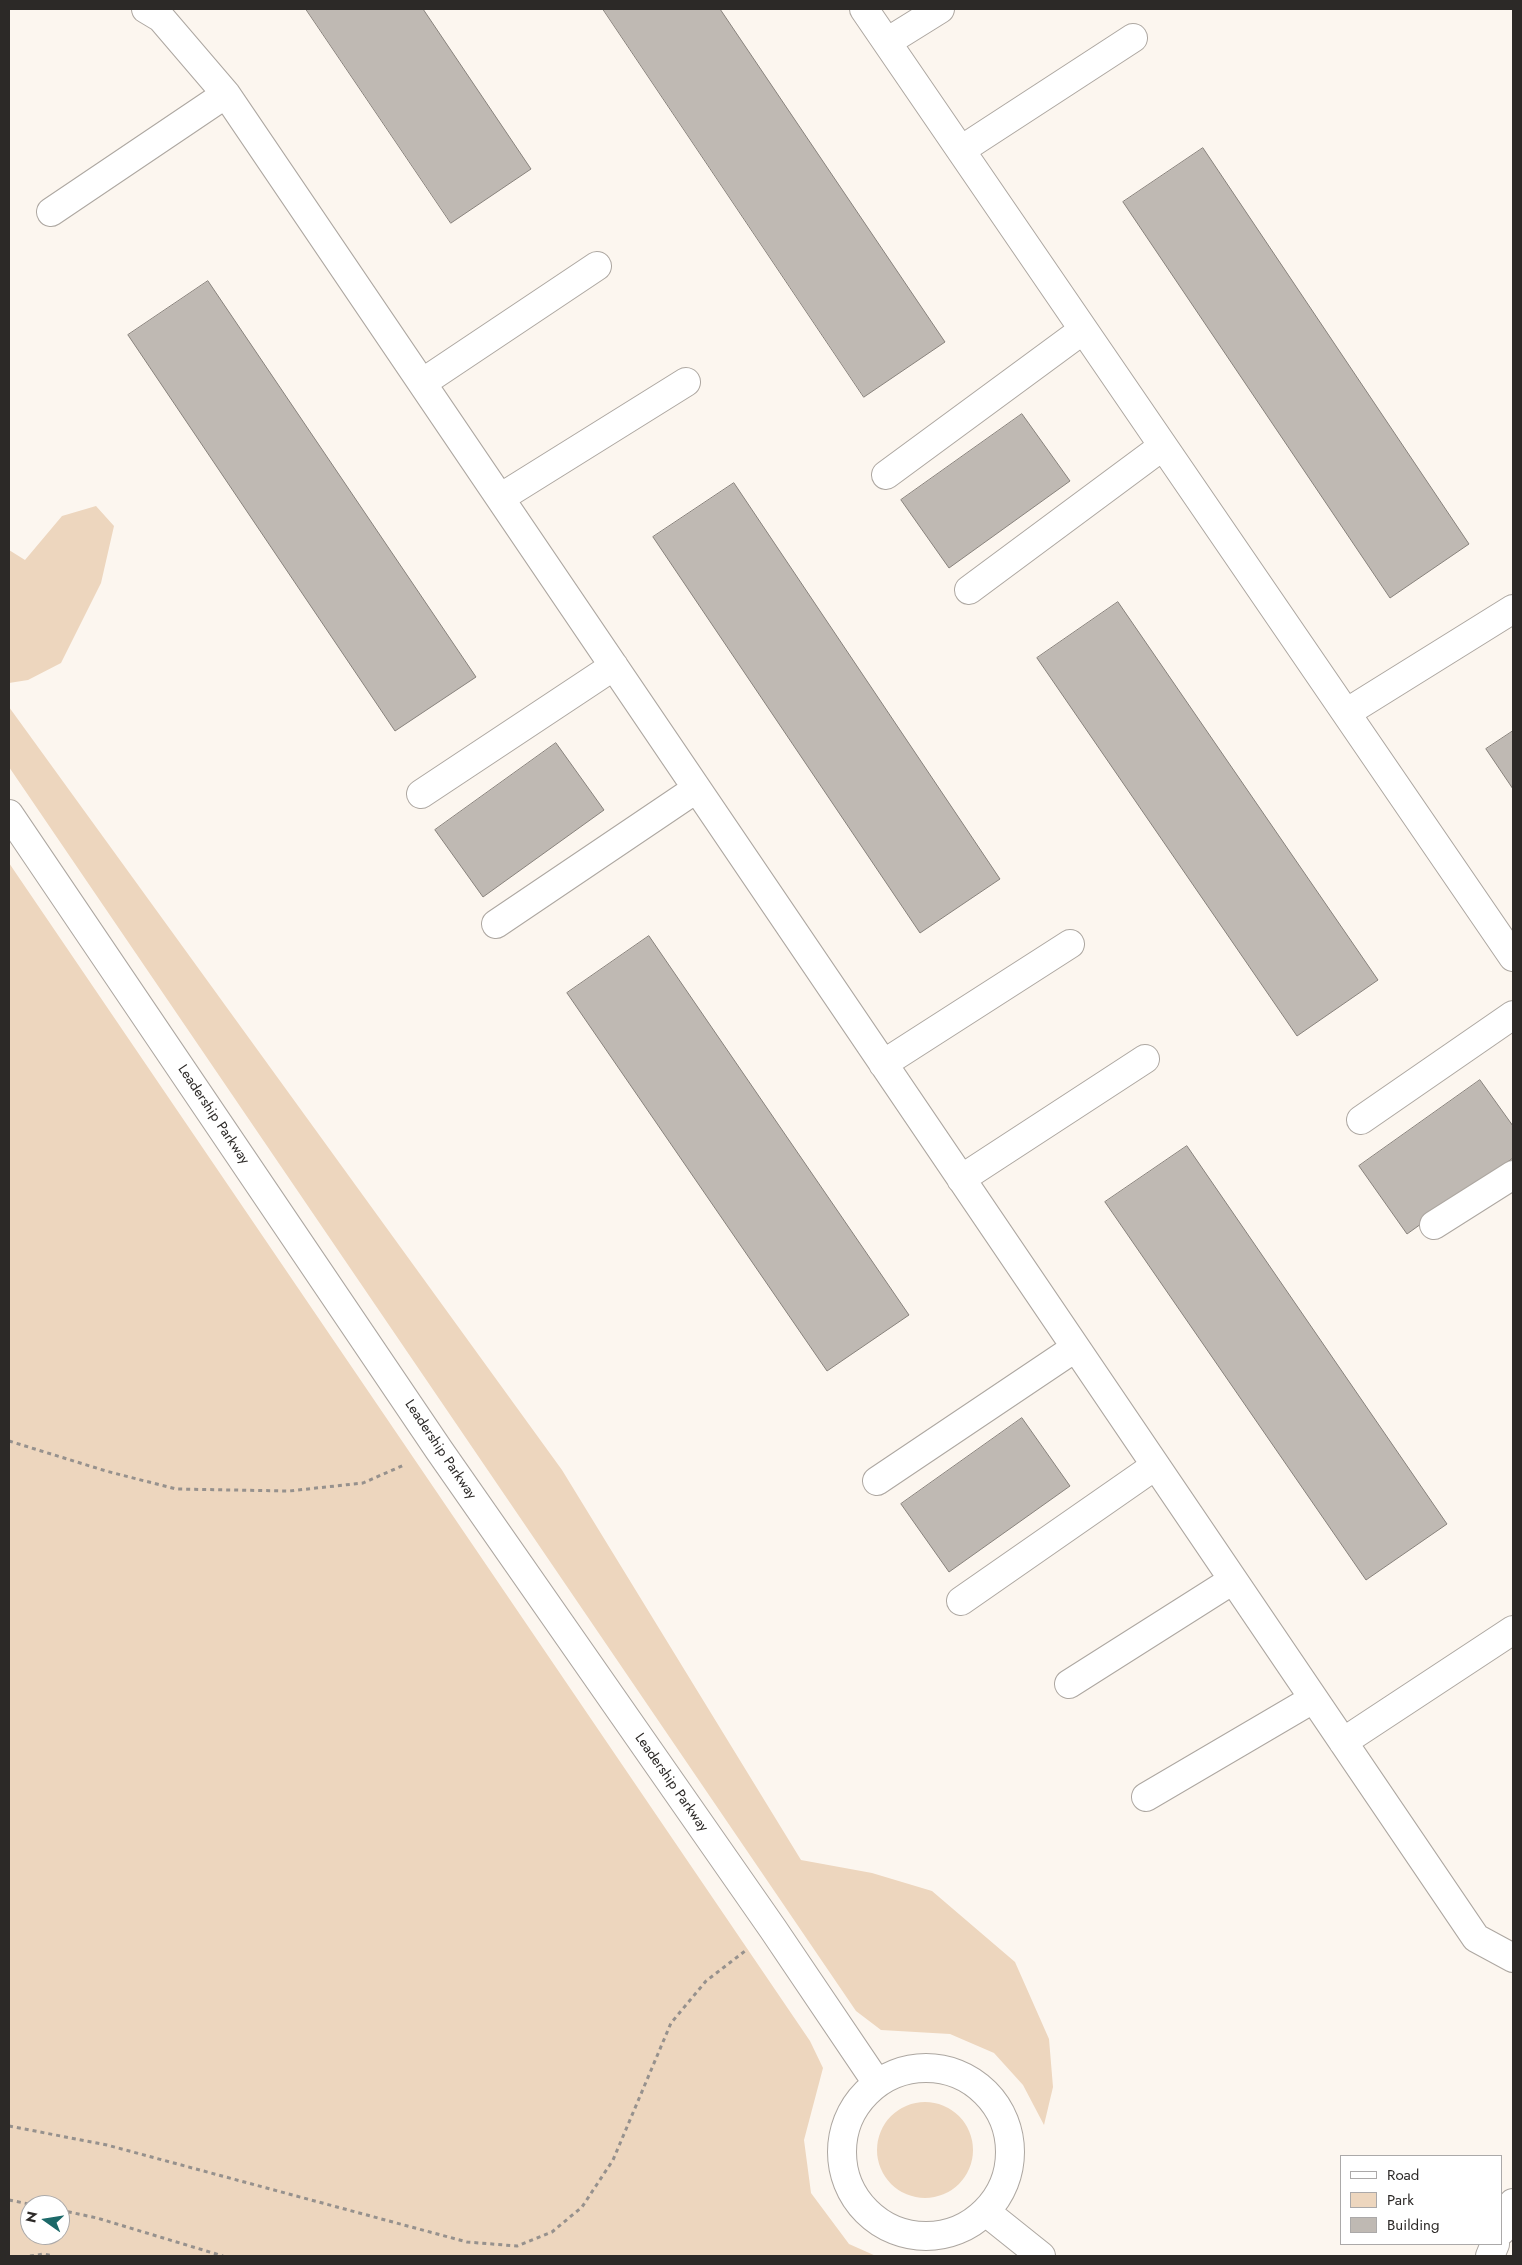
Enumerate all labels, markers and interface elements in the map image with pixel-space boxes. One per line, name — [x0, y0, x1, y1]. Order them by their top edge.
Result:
street label: Leadership Parkway — [173, 1062, 253, 1168]
street label: Leadership Parkway — [400, 1397, 480, 1503]
street label: Leadership Parkway — [631, 1730, 711, 1836]
legend — [1340, 2155, 1502, 2245]
text: Road — [1387, 2164, 1419, 2186]
text: Park — [1387, 2189, 1414, 2211]
north arrow — [20, 2195, 70, 2245]
text: N — [20, 2209, 42, 2225]
text: Building — [1387, 2214, 1439, 2236]

